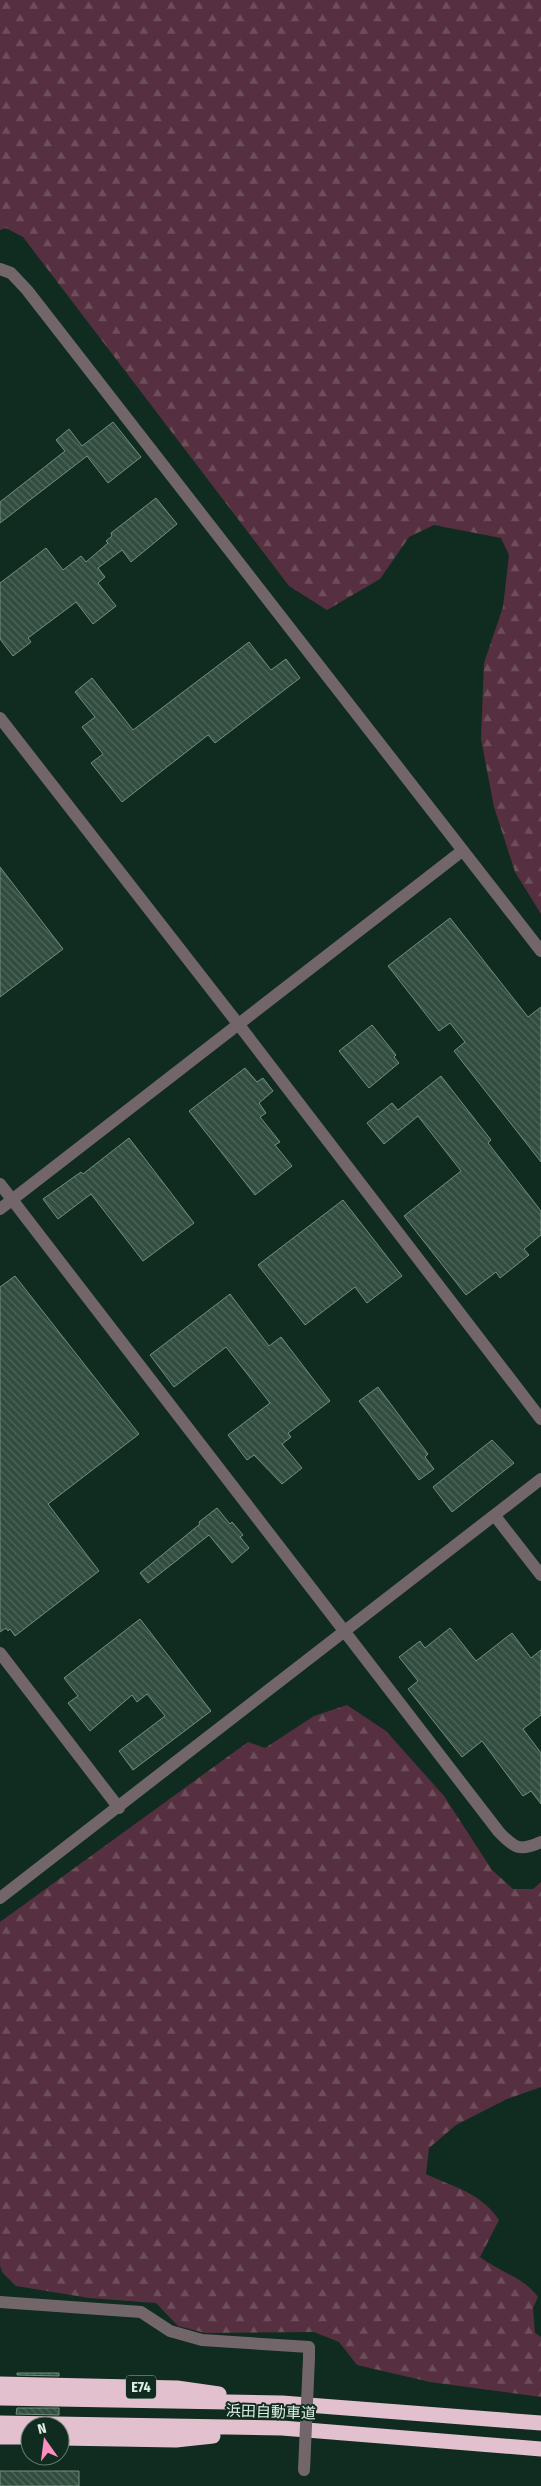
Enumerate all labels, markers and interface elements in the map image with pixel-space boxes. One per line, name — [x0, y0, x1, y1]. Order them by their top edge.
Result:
road number: E74 — [126, 2376, 156, 2398]
street label: 浜田自動車道 — [226, 2401, 316, 2423]
north arrow — [20, 2416, 70, 2466]
text: N — [36, 2420, 48, 2438]

